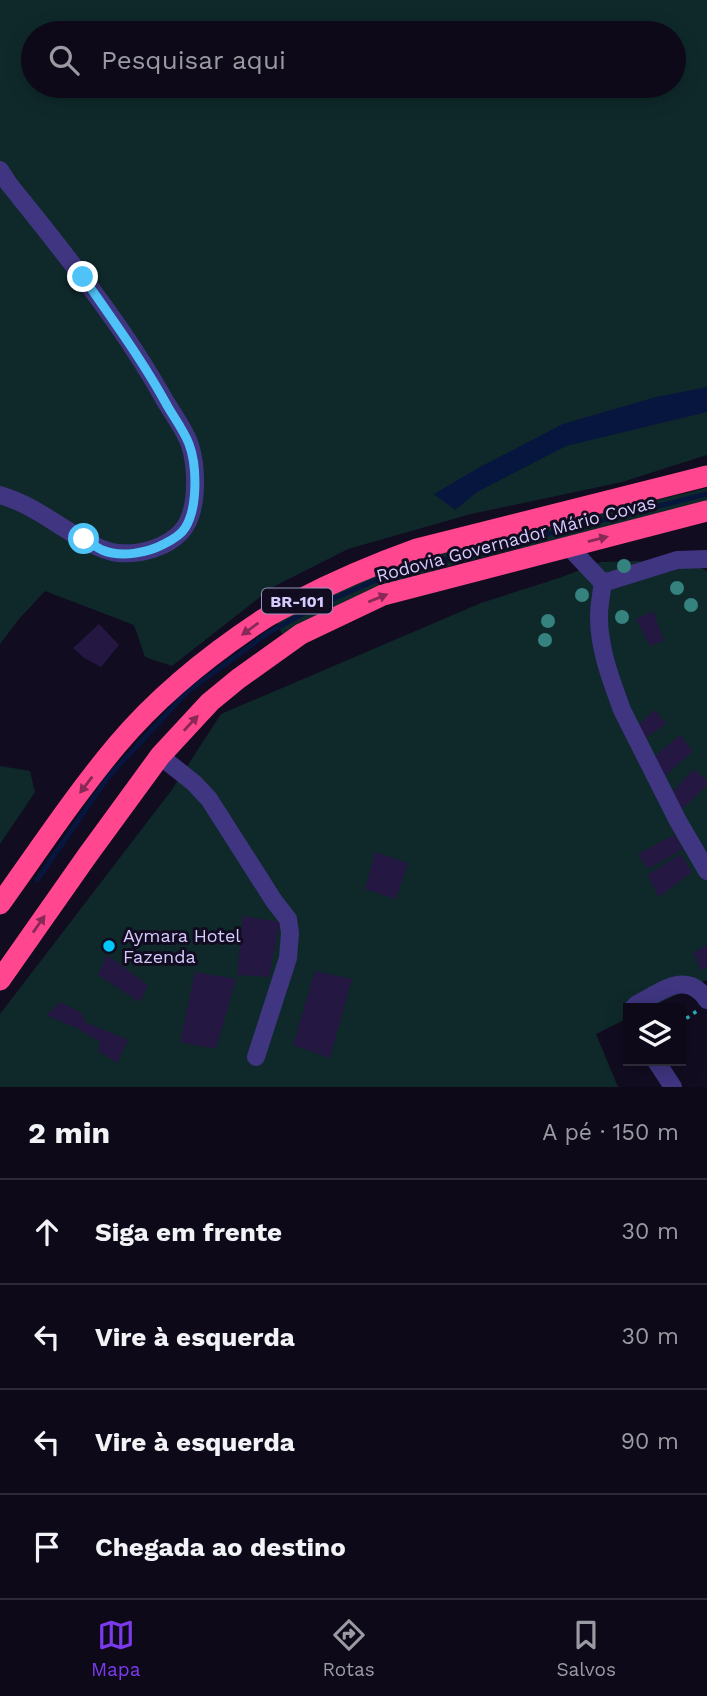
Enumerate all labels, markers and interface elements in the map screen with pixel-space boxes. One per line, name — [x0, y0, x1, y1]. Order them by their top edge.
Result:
search box — [21, 21, 686, 98]
icon: search — [45, 41, 83, 79]
text: Pesquisar aqui — [101, 45, 286, 75]
route end — [67, 261, 98, 292]
street label: Rodovia Governador Mário Covas — [374, 491, 658, 586]
route start — [68, 523, 99, 554]
one-way arrow — [588, 533, 610, 544]
road number: BR-101 — [262, 588, 332, 614]
one-way arrow — [368, 593, 389, 604]
one-way arrow — [241, 622, 259, 636]
one-way arrow — [182, 715, 198, 732]
one-way arrow — [79, 776, 94, 794]
one-way arrow — [32, 915, 46, 933]
place label: Aymara Hotel Fazenda — [123, 925, 241, 967]
marker: Aymara Hotel Fazenda — [101, 938, 117, 954]
map controls — [623, 1003, 686, 1066]
button: layers — [623, 1003, 686, 1066]
text: 2 min — [28, 1115, 110, 1150]
text: A pé · 150 m — [542, 1119, 679, 1146]
icon: ahead — [28, 1213, 66, 1251]
text: Siga em frente — [95, 1217, 282, 1247]
text: 30 m — [622, 1218, 679, 1245]
icon: left — [28, 1318, 66, 1356]
text: Vire à esquerda — [95, 1322, 295, 1352]
text: 30 m — [622, 1323, 679, 1350]
icon: left — [28, 1423, 66, 1461]
text: Vire à esquerda — [95, 1427, 295, 1457]
text: 90 m — [621, 1428, 679, 1455]
icon: arrive — [28, 1528, 66, 1566]
text: Chegada ao destino — [95, 1532, 346, 1562]
tab: Mapa — [91, 1616, 140, 1681]
tab: Rotas — [322, 1616, 375, 1681]
tab: Salvos — [557, 1616, 616, 1681]

